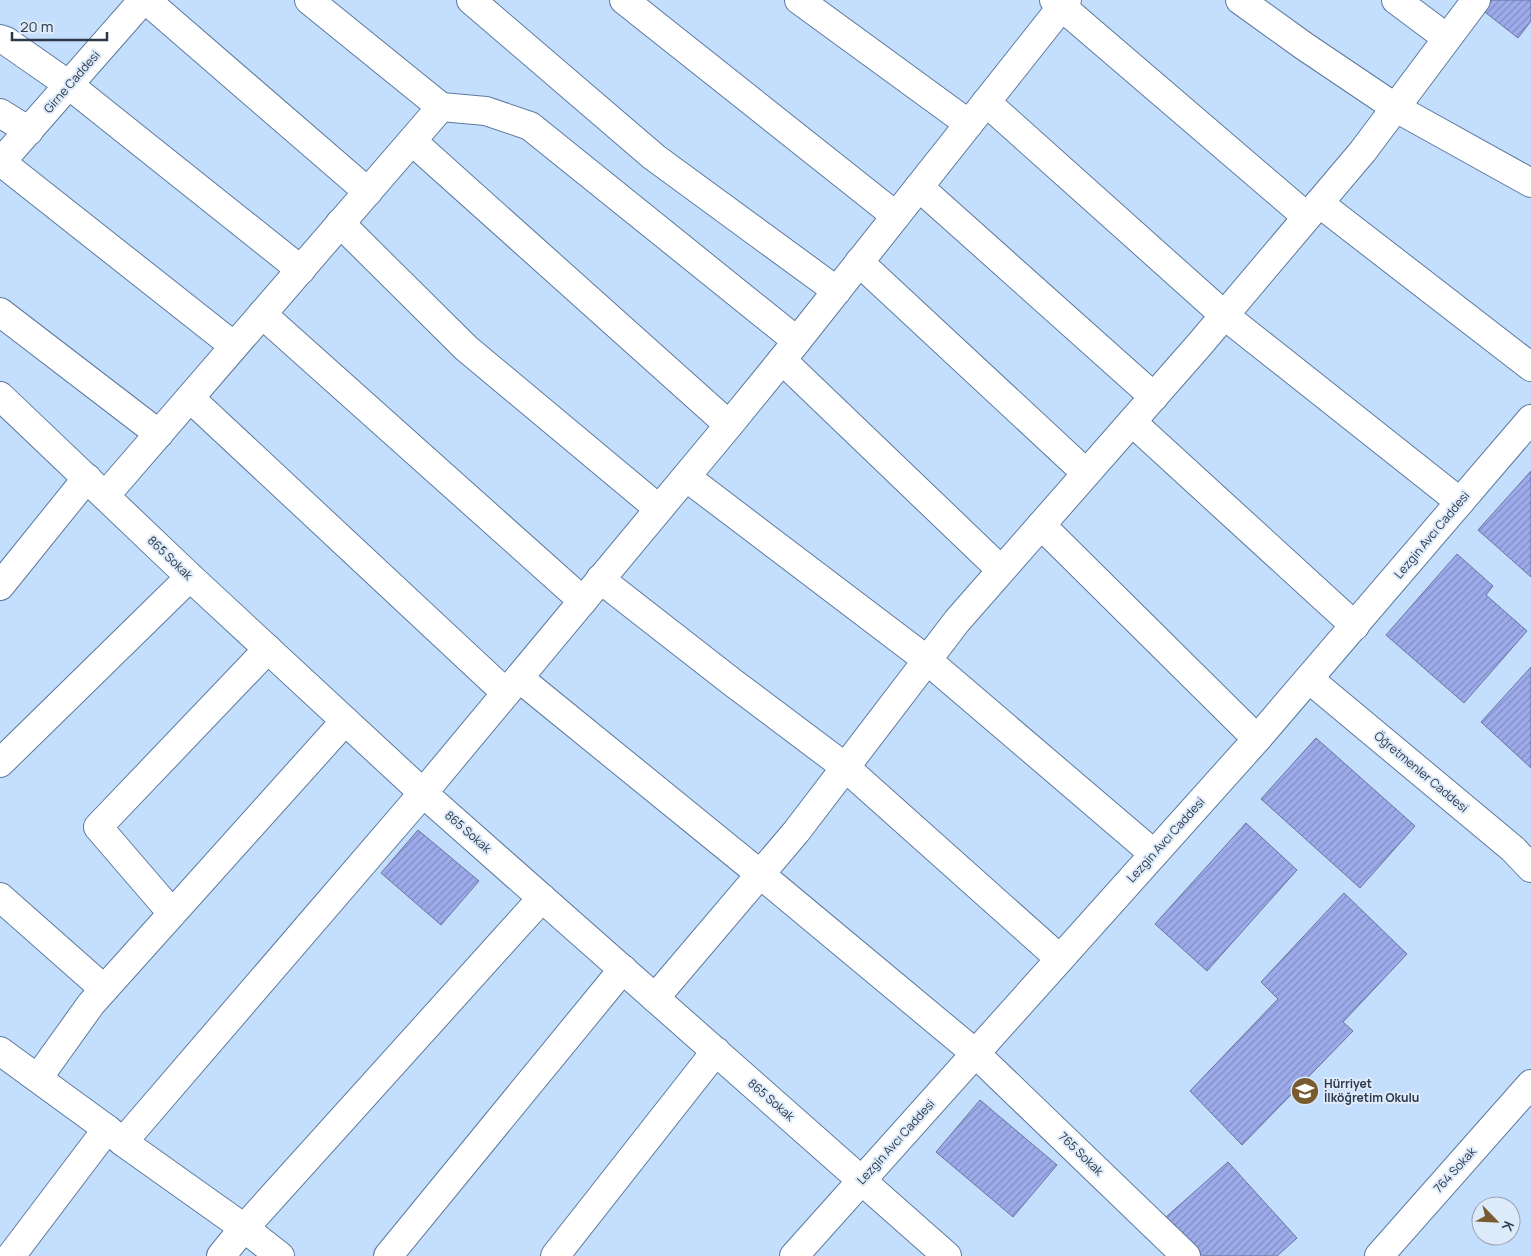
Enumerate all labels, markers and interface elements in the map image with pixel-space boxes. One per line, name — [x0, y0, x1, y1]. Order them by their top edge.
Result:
scale bar — [12, 10, 108, 42]
text: 20 m — [20, 16, 53, 37]
street label: Girne Caddesi — [40, 47, 104, 117]
street label: Lezgin Avcı Caddesi — [1390, 487, 1473, 582]
street label: 865 Sokak — [144, 532, 197, 584]
street label: Öğretmenler Caddesi — [1371, 727, 1472, 816]
street label: Lezgin Avcı Caddesi — [1123, 793, 1208, 886]
street label: 865 Sokak — [441, 807, 496, 857]
street label: 865 Sokak — [744, 1075, 799, 1125]
place label: Hürriyet İlköğretim Okulu — [1324, 1075, 1419, 1106]
school or university icon: Hürriyet İlköğretim Okulu — [1290, 1076, 1320, 1106]
street label: Lezgin Avcı Caddesi — [853, 1095, 938, 1188]
street label: 765 Sokak — [1055, 1128, 1108, 1180]
street label: 764 Sokak — [1430, 1142, 1480, 1196]
north arrow — [1471, 1196, 1521, 1246]
text: K — [1497, 1218, 1519, 1235]

